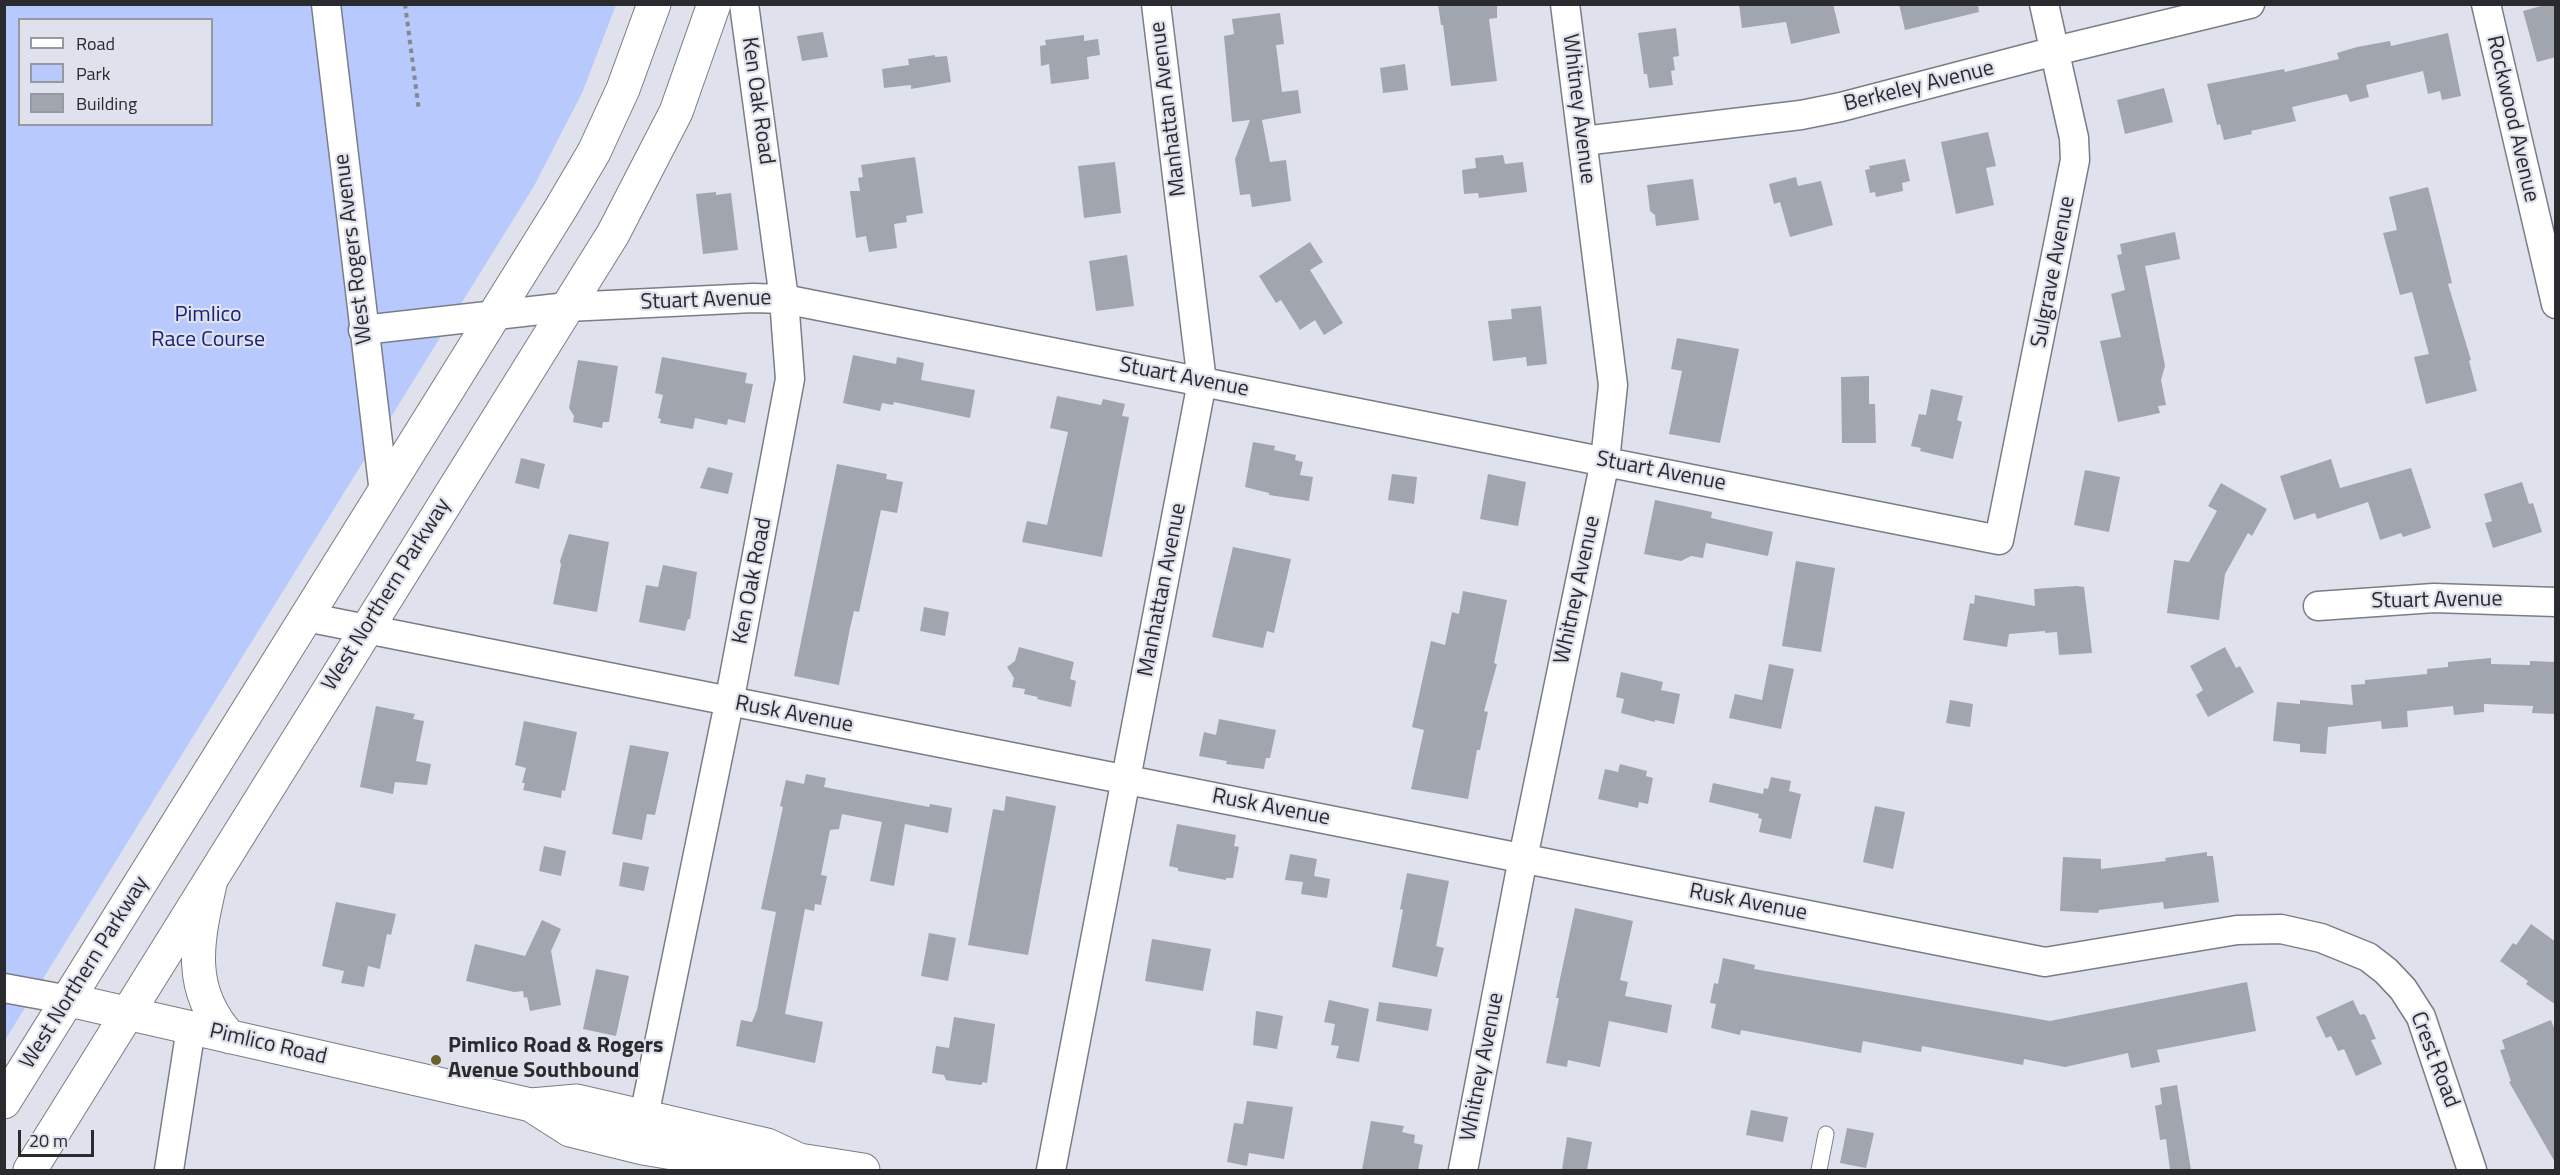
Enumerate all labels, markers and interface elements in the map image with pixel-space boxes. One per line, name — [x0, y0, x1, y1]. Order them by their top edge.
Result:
legend — [18, 18, 213, 126]
street label: Manhattan Avenue — [1145, 20, 1193, 198]
text: Road — [76, 30, 115, 57]
street label: Whitney Avenue — [1556, 33, 1600, 185]
street label: Rockwood Avenue — [2480, 33, 2544, 205]
street label: Ken Oak Road — [735, 36, 779, 166]
street label: Berkeley Avenue — [1841, 56, 1997, 118]
text: Park — [76, 60, 110, 87]
text: Building — [76, 90, 137, 117]
street label: West Rogers Avenue — [329, 152, 379, 346]
street label: Sulgrave Avenue — [2026, 194, 2082, 350]
street label: Stuart Avenue — [640, 286, 772, 316]
park label: Pimlico Race Course — [151, 303, 265, 354]
street label: Stuart Avenue — [1117, 353, 1251, 403]
street label: Stuart Avenue — [1594, 447, 1728, 497]
street label: West Northern Parkway — [317, 494, 457, 696]
street label: Manhattan Avenue — [1133, 501, 1193, 679]
street label: Whitney Avenue — [1549, 513, 1607, 667]
street label: Ken Oak Road — [728, 515, 778, 647]
street label: Stuart Avenue — [2371, 587, 2503, 615]
street label: Rusk Avenue — [733, 691, 855, 739]
street label: Rusk Avenue — [1210, 784, 1332, 832]
street label: West Northern Parkway — [15, 872, 155, 1074]
street label: Rusk Avenue — [1687, 879, 1809, 927]
street label: Whitney Avenue — [1456, 990, 1510, 1144]
street label: Crest Road — [2404, 1008, 2464, 1112]
street label: Pimlico Road — [207, 1019, 329, 1071]
place label: Pimlico Road & Rogers Avenue Southbound — [448, 1034, 663, 1086]
marker: Pimlico Road & Rogers Avenue Southbound — [429, 1053, 443, 1067]
scale bar — [21, 1118, 98, 1156]
text: 20 m — [29, 1127, 68, 1154]

